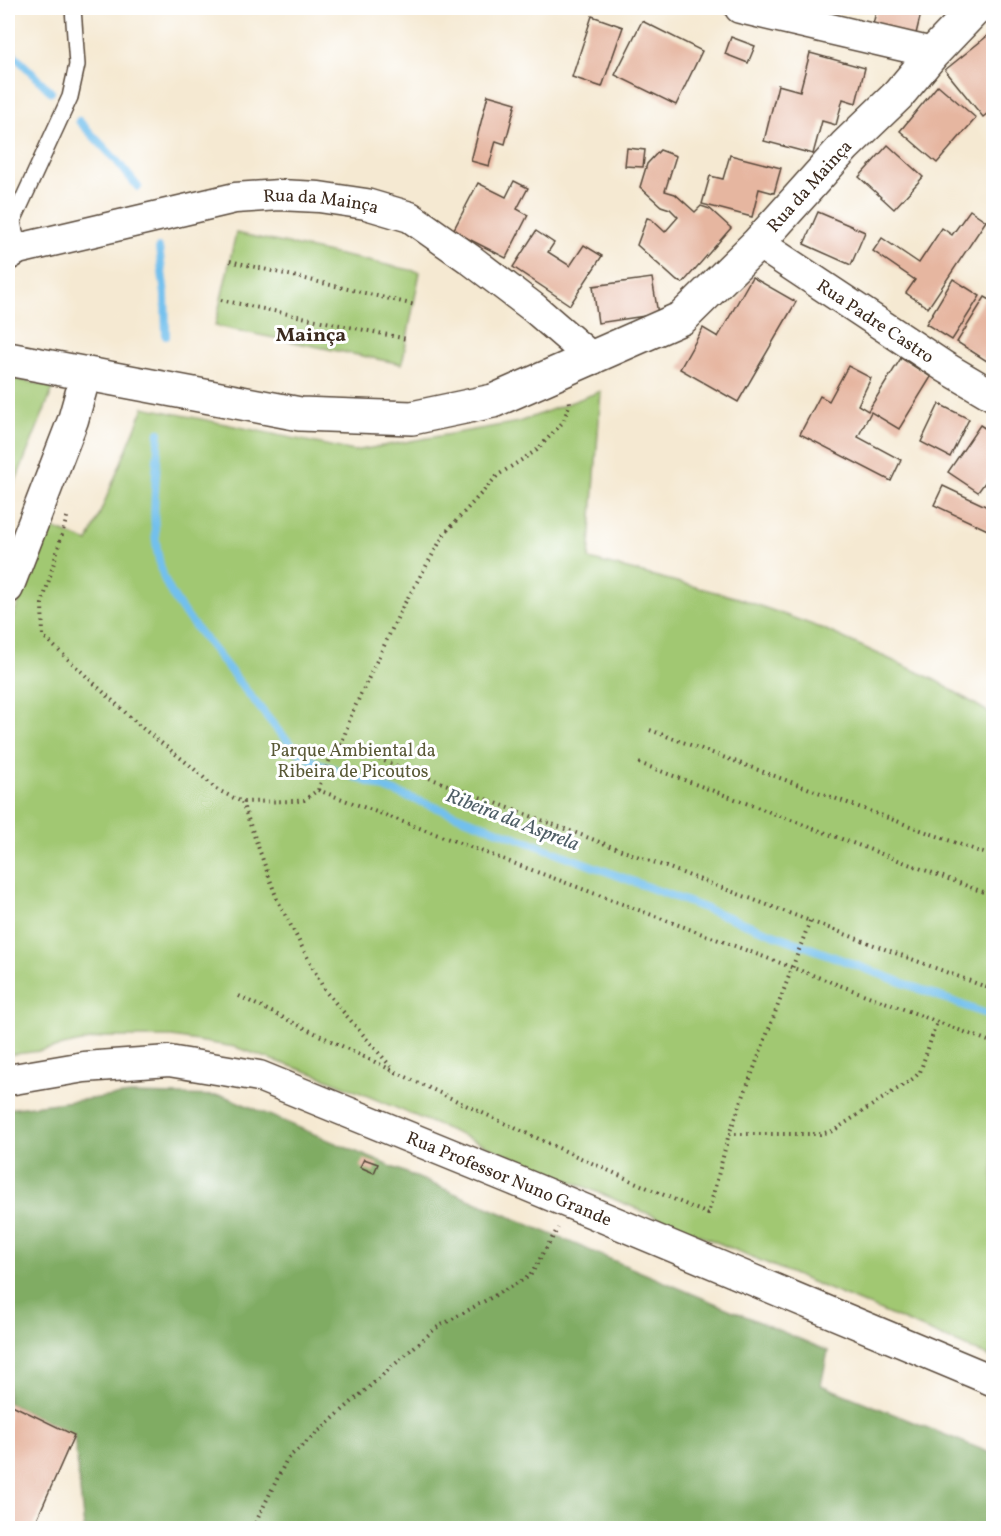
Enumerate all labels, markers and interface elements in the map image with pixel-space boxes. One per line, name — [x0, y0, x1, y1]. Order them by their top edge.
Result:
street label: Rua da Mainça — [762, 135, 858, 239]
street label: Rua da Mainça — [262, 184, 382, 221]
street label: Rua Padre Castro — [811, 274, 938, 370]
district label: Mainça — [276, 322, 346, 350]
park label: Parque Ambiental da Ribeira de Picoutos — [270, 739, 436, 785]
water label: Ribeira da Asprela — [442, 783, 583, 859]
street label: Rua Professor Nuno Grande — [402, 1126, 615, 1234]

